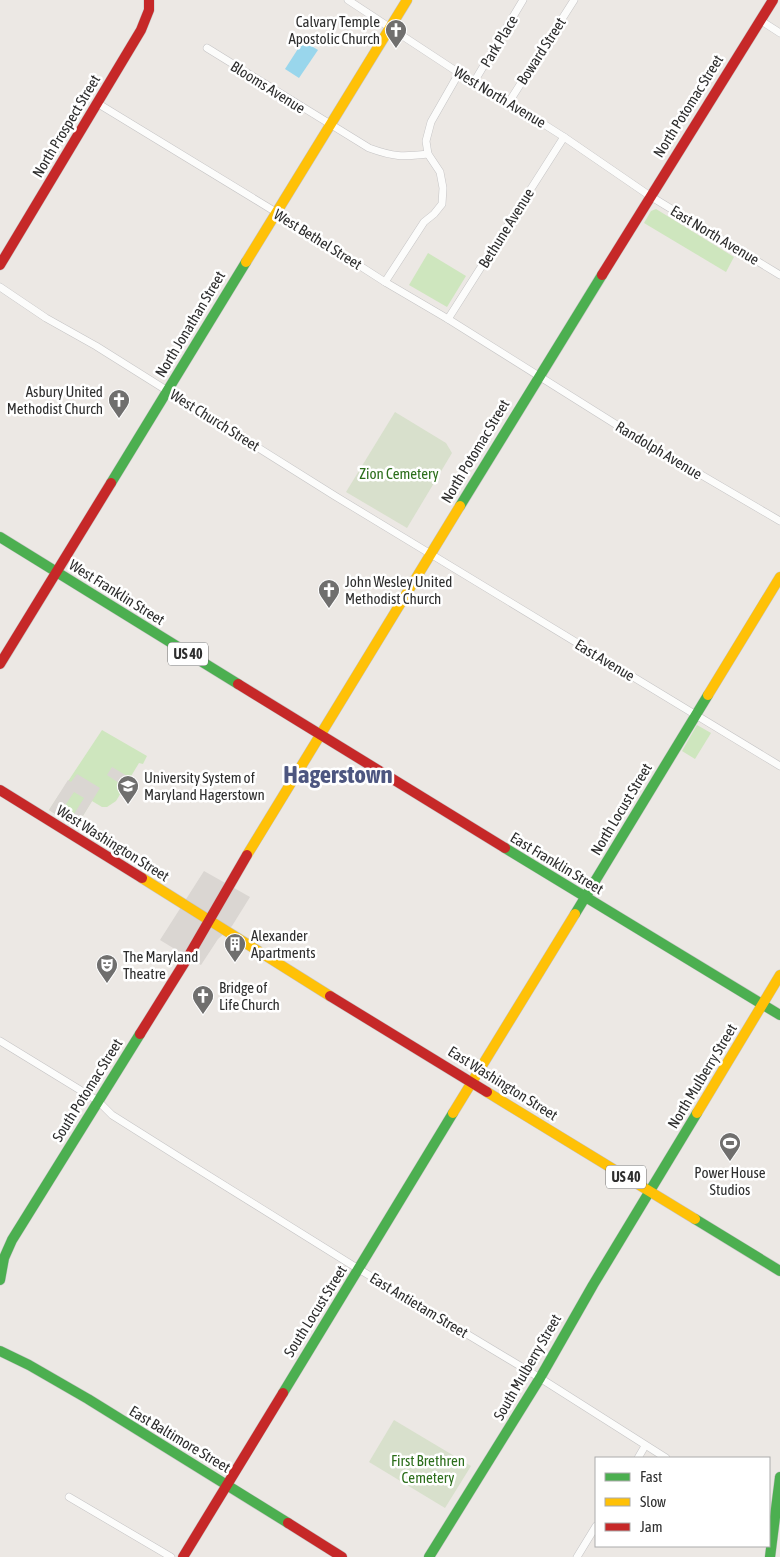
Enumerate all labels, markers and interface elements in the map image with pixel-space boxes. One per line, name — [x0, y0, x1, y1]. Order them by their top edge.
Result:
street label: Park Place — [477, 12, 521, 70]
place label: Calvary Temple Apostolic Church — [288, 13, 380, 47]
street label: Boward Street — [513, 14, 569, 88]
church icon: Calvary Temple Apostolic Church — [384, 18, 408, 49]
street label: North Potomac Street — [650, 52, 726, 160]
street label: Blooms Avenue — [228, 57, 309, 117]
street label: West North Avenue — [451, 63, 549, 131]
street label: North Prospect Street — [29, 72, 103, 180]
street label: Bethune Avenue — [475, 185, 537, 271]
street label: East North Avenue — [668, 202, 763, 268]
street label: West Bethel Street — [271, 205, 365, 273]
street label: North Jonathan Street — [152, 268, 228, 380]
place label: Asbury United Methodist Church — [7, 383, 103, 417]
street label: West Church Street — [167, 386, 263, 454]
church icon: Asbury United Methodist Church — [107, 388, 131, 419]
street label: North Potomac Street — [437, 396, 513, 506]
street label: Randolph Avenue — [613, 418, 705, 483]
park label: Zion Cemetery — [359, 465, 439, 482]
street label: West Franklin Street — [66, 556, 168, 628]
place label: John Wesley United Methodist Church — [345, 573, 452, 607]
church icon: John Wesley United Methodist Church — [317, 578, 341, 609]
street label: East Avenue — [572, 636, 638, 685]
road number: US 40 — [168, 642, 208, 666]
district label: Hagerstown — [283, 760, 393, 788]
street label: North Locust Street — [587, 760, 655, 858]
place label: University System of Maryland Hagerstown — [144, 769, 265, 803]
school or university icon: University System of Maryland Hagerstown — [116, 774, 140, 805]
street label: West Washington Street — [54, 801, 172, 885]
street label: East Franklin Street — [507, 829, 607, 897]
place label: Alexander Apartments — [251, 927, 316, 961]
building icon: Alexander Apartments — [223, 932, 247, 963]
place label: The Maryland Theatre — [123, 948, 198, 982]
theatre icon: The Maryland Theatre — [95, 953, 119, 984]
place label: Bridge of Life Church — [219, 979, 280, 1013]
church icon: Bridge of Life Church — [191, 984, 215, 1015]
street label: North Mulberry Street — [664, 1021, 740, 1131]
street label: South Potomac Street — [49, 1035, 125, 1145]
street label: East Washington Street — [445, 1042, 561, 1124]
sports icon: Power House Studios — [718, 1131, 742, 1162]
place label: Power House Studios — [694, 1164, 766, 1198]
road number: US 40 — [606, 1166, 646, 1188]
street label: South Locust Street — [280, 1262, 350, 1360]
street label: East Antietam Street — [367, 1269, 471, 1341]
street label: South Mulberry Street — [490, 1311, 564, 1423]
street label: East Baltimore Street — [126, 1402, 234, 1476]
park label: First Brethren Cemetery — [391, 1452, 465, 1486]
legend — [595, 1457, 770, 1547]
text: Fast — [640, 1468, 662, 1485]
text: Slow — [640, 1493, 666, 1510]
text: Jam — [640, 1518, 663, 1535]

